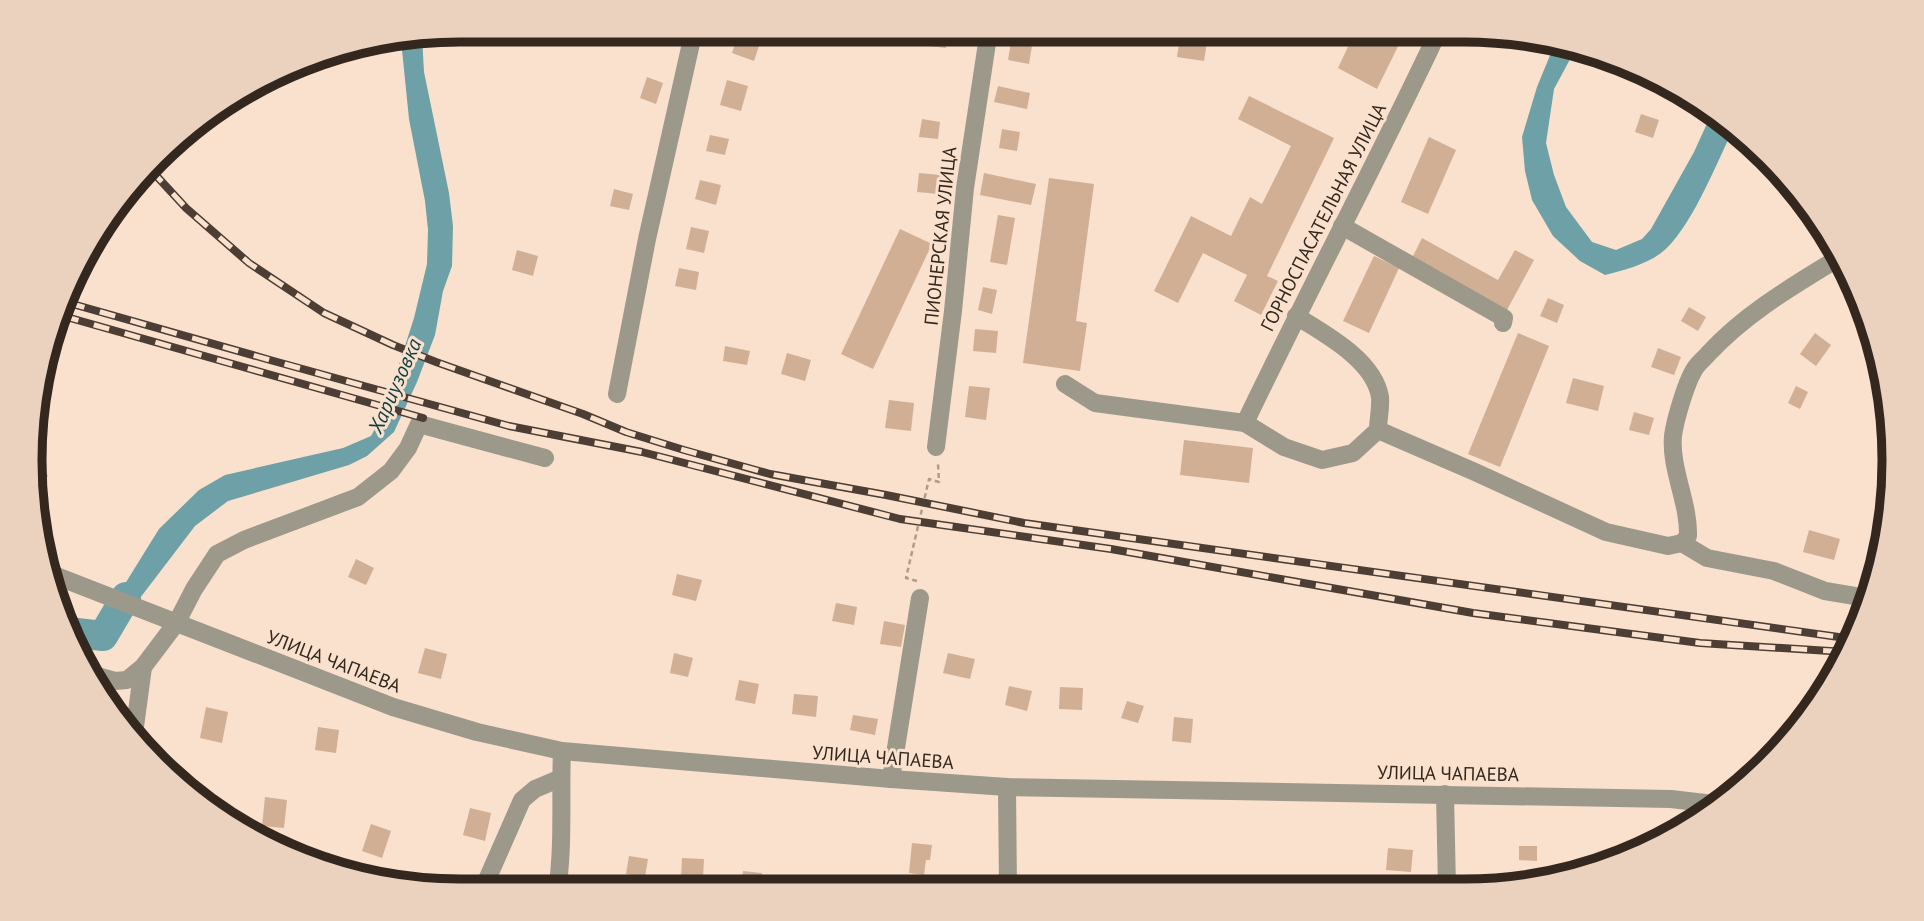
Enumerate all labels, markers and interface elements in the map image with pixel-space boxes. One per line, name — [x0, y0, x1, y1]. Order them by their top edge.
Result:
street label: ГОРНОСПАСАТЕЛЬНАЯ УЛИЦА — [1255, 99, 1391, 335]
street label: ПИОНЕРСКАЯ УЛИЦА — [919, 145, 961, 327]
water label: Хариузовка — [361, 334, 428, 438]
street label: УЛИЦА ЧАПАЕВА — [263, 624, 405, 698]
street label: УЛИЦА ЧАПАЕВА — [811, 740, 955, 774]
street label: УЛИЦА ЧАПАЕВА — [1377, 760, 1519, 786]

